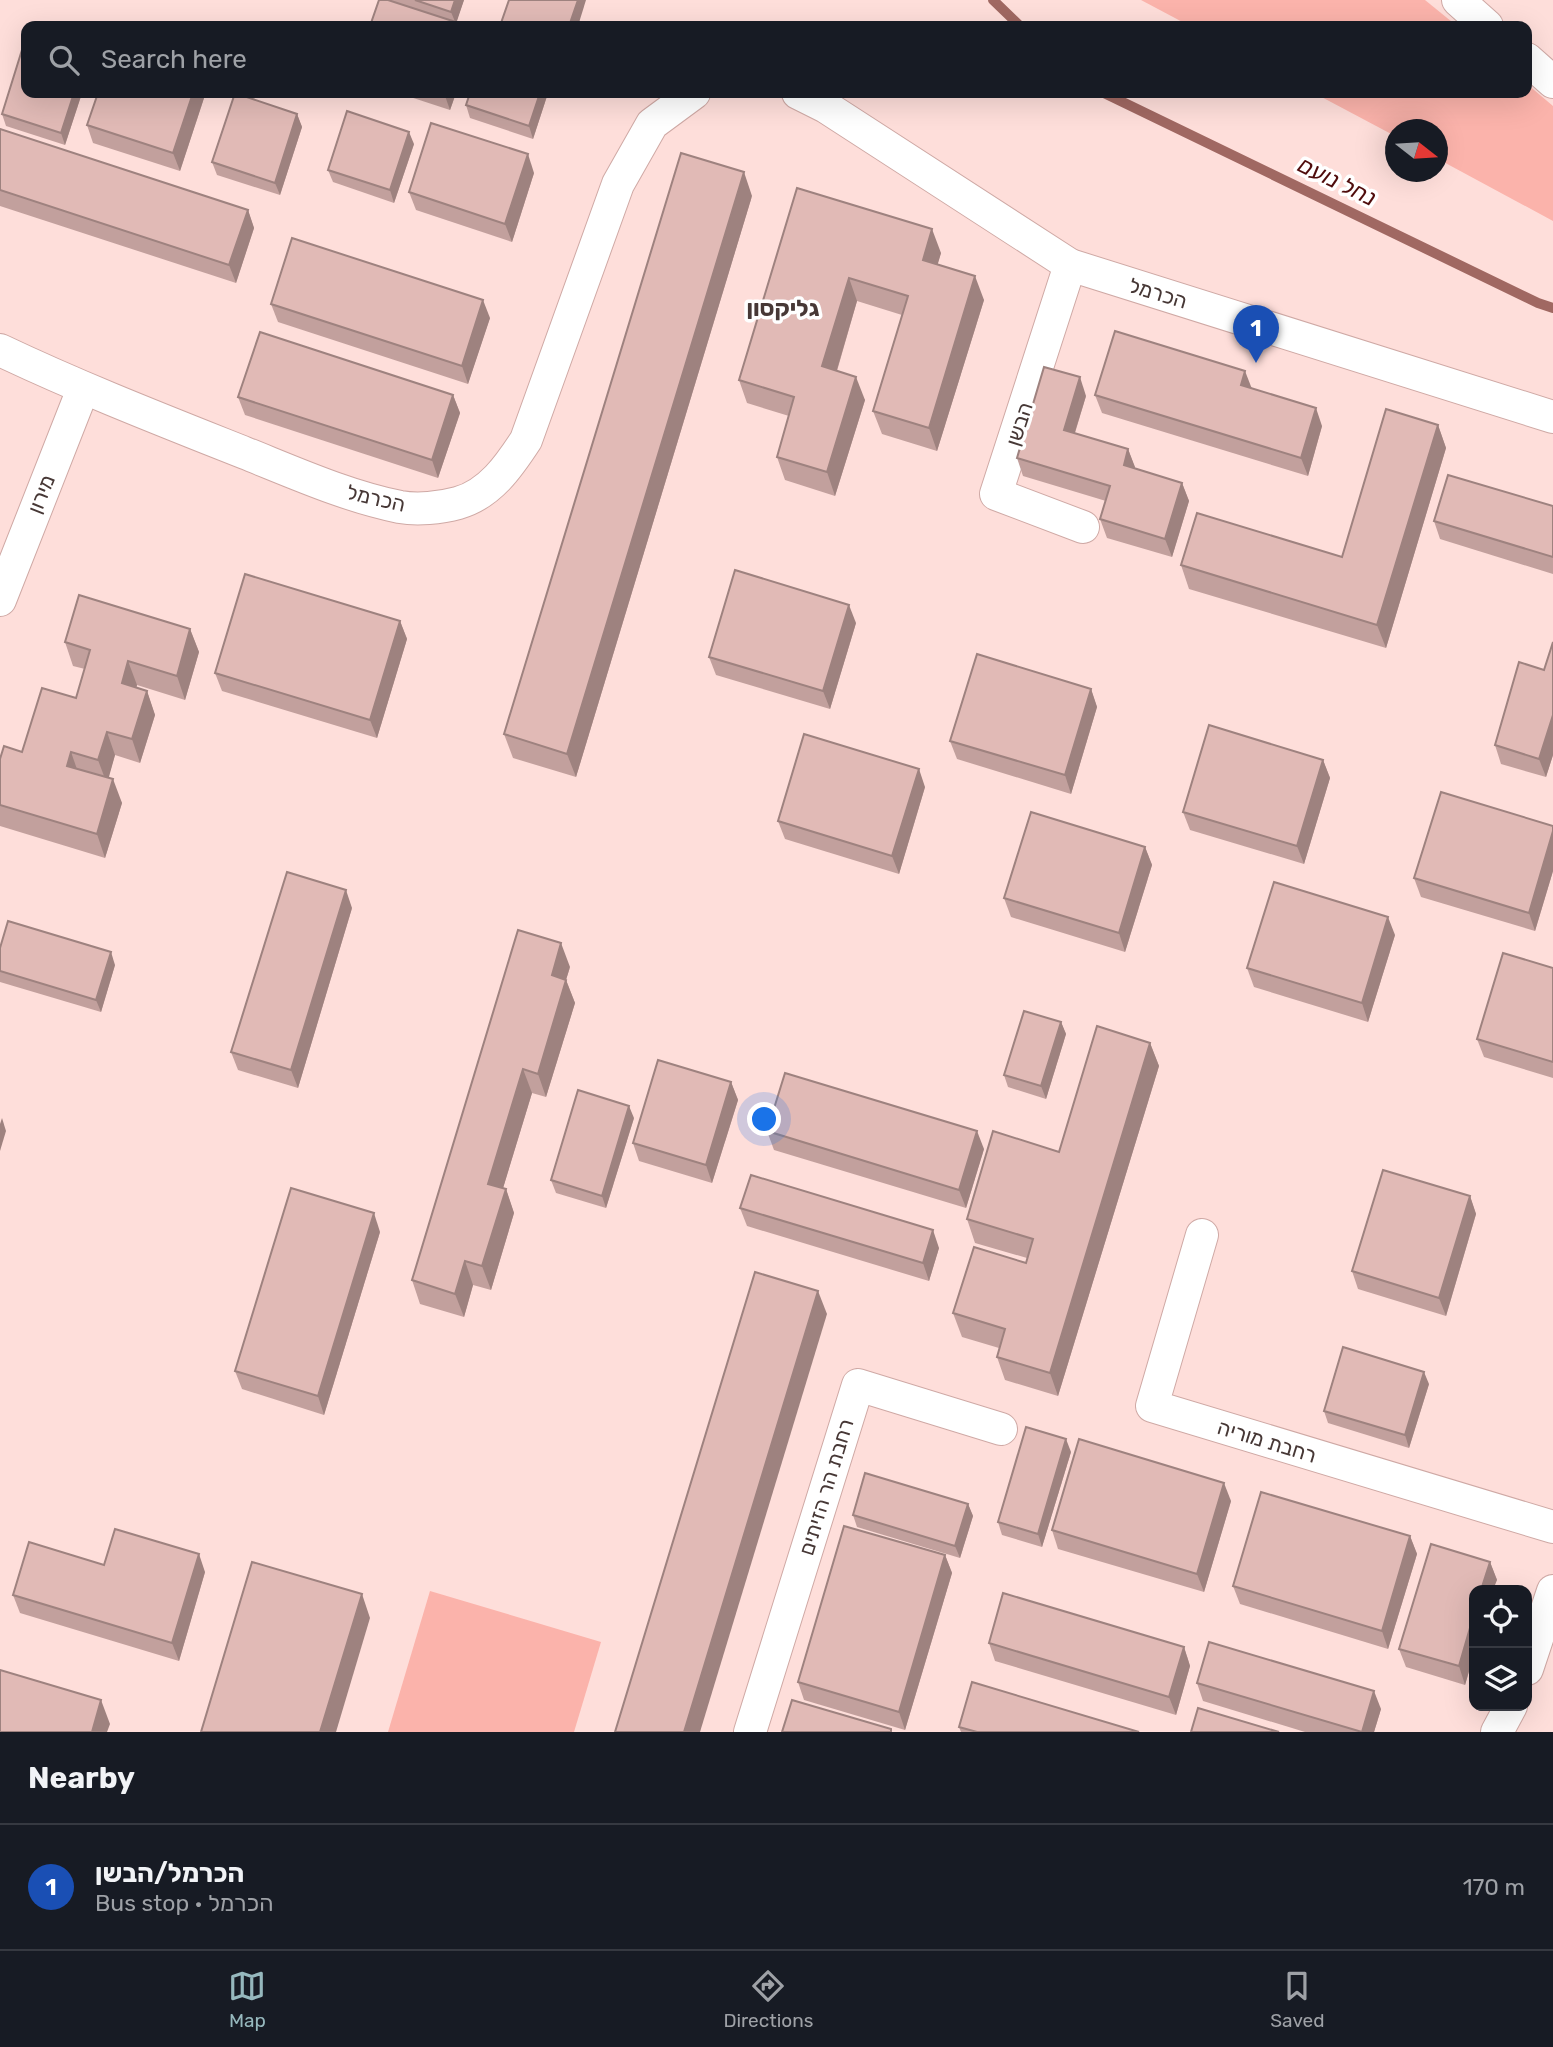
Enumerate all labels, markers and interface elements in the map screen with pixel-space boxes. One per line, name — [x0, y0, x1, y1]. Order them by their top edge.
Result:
search box — [21, 21, 1532, 98]
icon: search — [45, 41, 83, 79]
text: Search here — [101, 44, 247, 75]
north arrow — [1385, 119, 1448, 182]
water label: נחל נועם — [1293, 150, 1381, 212]
street label: הכרמל — [1126, 272, 1190, 314]
district label: גליקסון — [746, 294, 820, 322]
pin: 1 — [1233, 305, 1279, 363]
street label: הבשן — [1000, 399, 1038, 449]
street label: מירון — [22, 471, 60, 517]
street label: הכרמל — [344, 479, 408, 517]
your location — [747, 1102, 781, 1136]
street label: רחבת מוריה — [1215, 1414, 1319, 1468]
street label: רחבת הר הזיתים — [793, 1416, 859, 1558]
map controls — [1469, 1585, 1532, 1711]
button: locate — [1469, 1585, 1532, 1648]
button: layers — [1469, 1648, 1532, 1711]
text: Nearby — [28, 1760, 135, 1796]
text: הכרמל/הבשן — [95, 1858, 244, 1889]
text: 1 — [45, 1873, 57, 1901]
text: 170 m — [1463, 1873, 1525, 1901]
text: Bus stop · הכרמל — [95, 1889, 273, 1917]
tab: Map — [228, 1967, 266, 2032]
tab: Directions — [723, 1967, 813, 2032]
tab: Saved — [1270, 1967, 1325, 2032]

